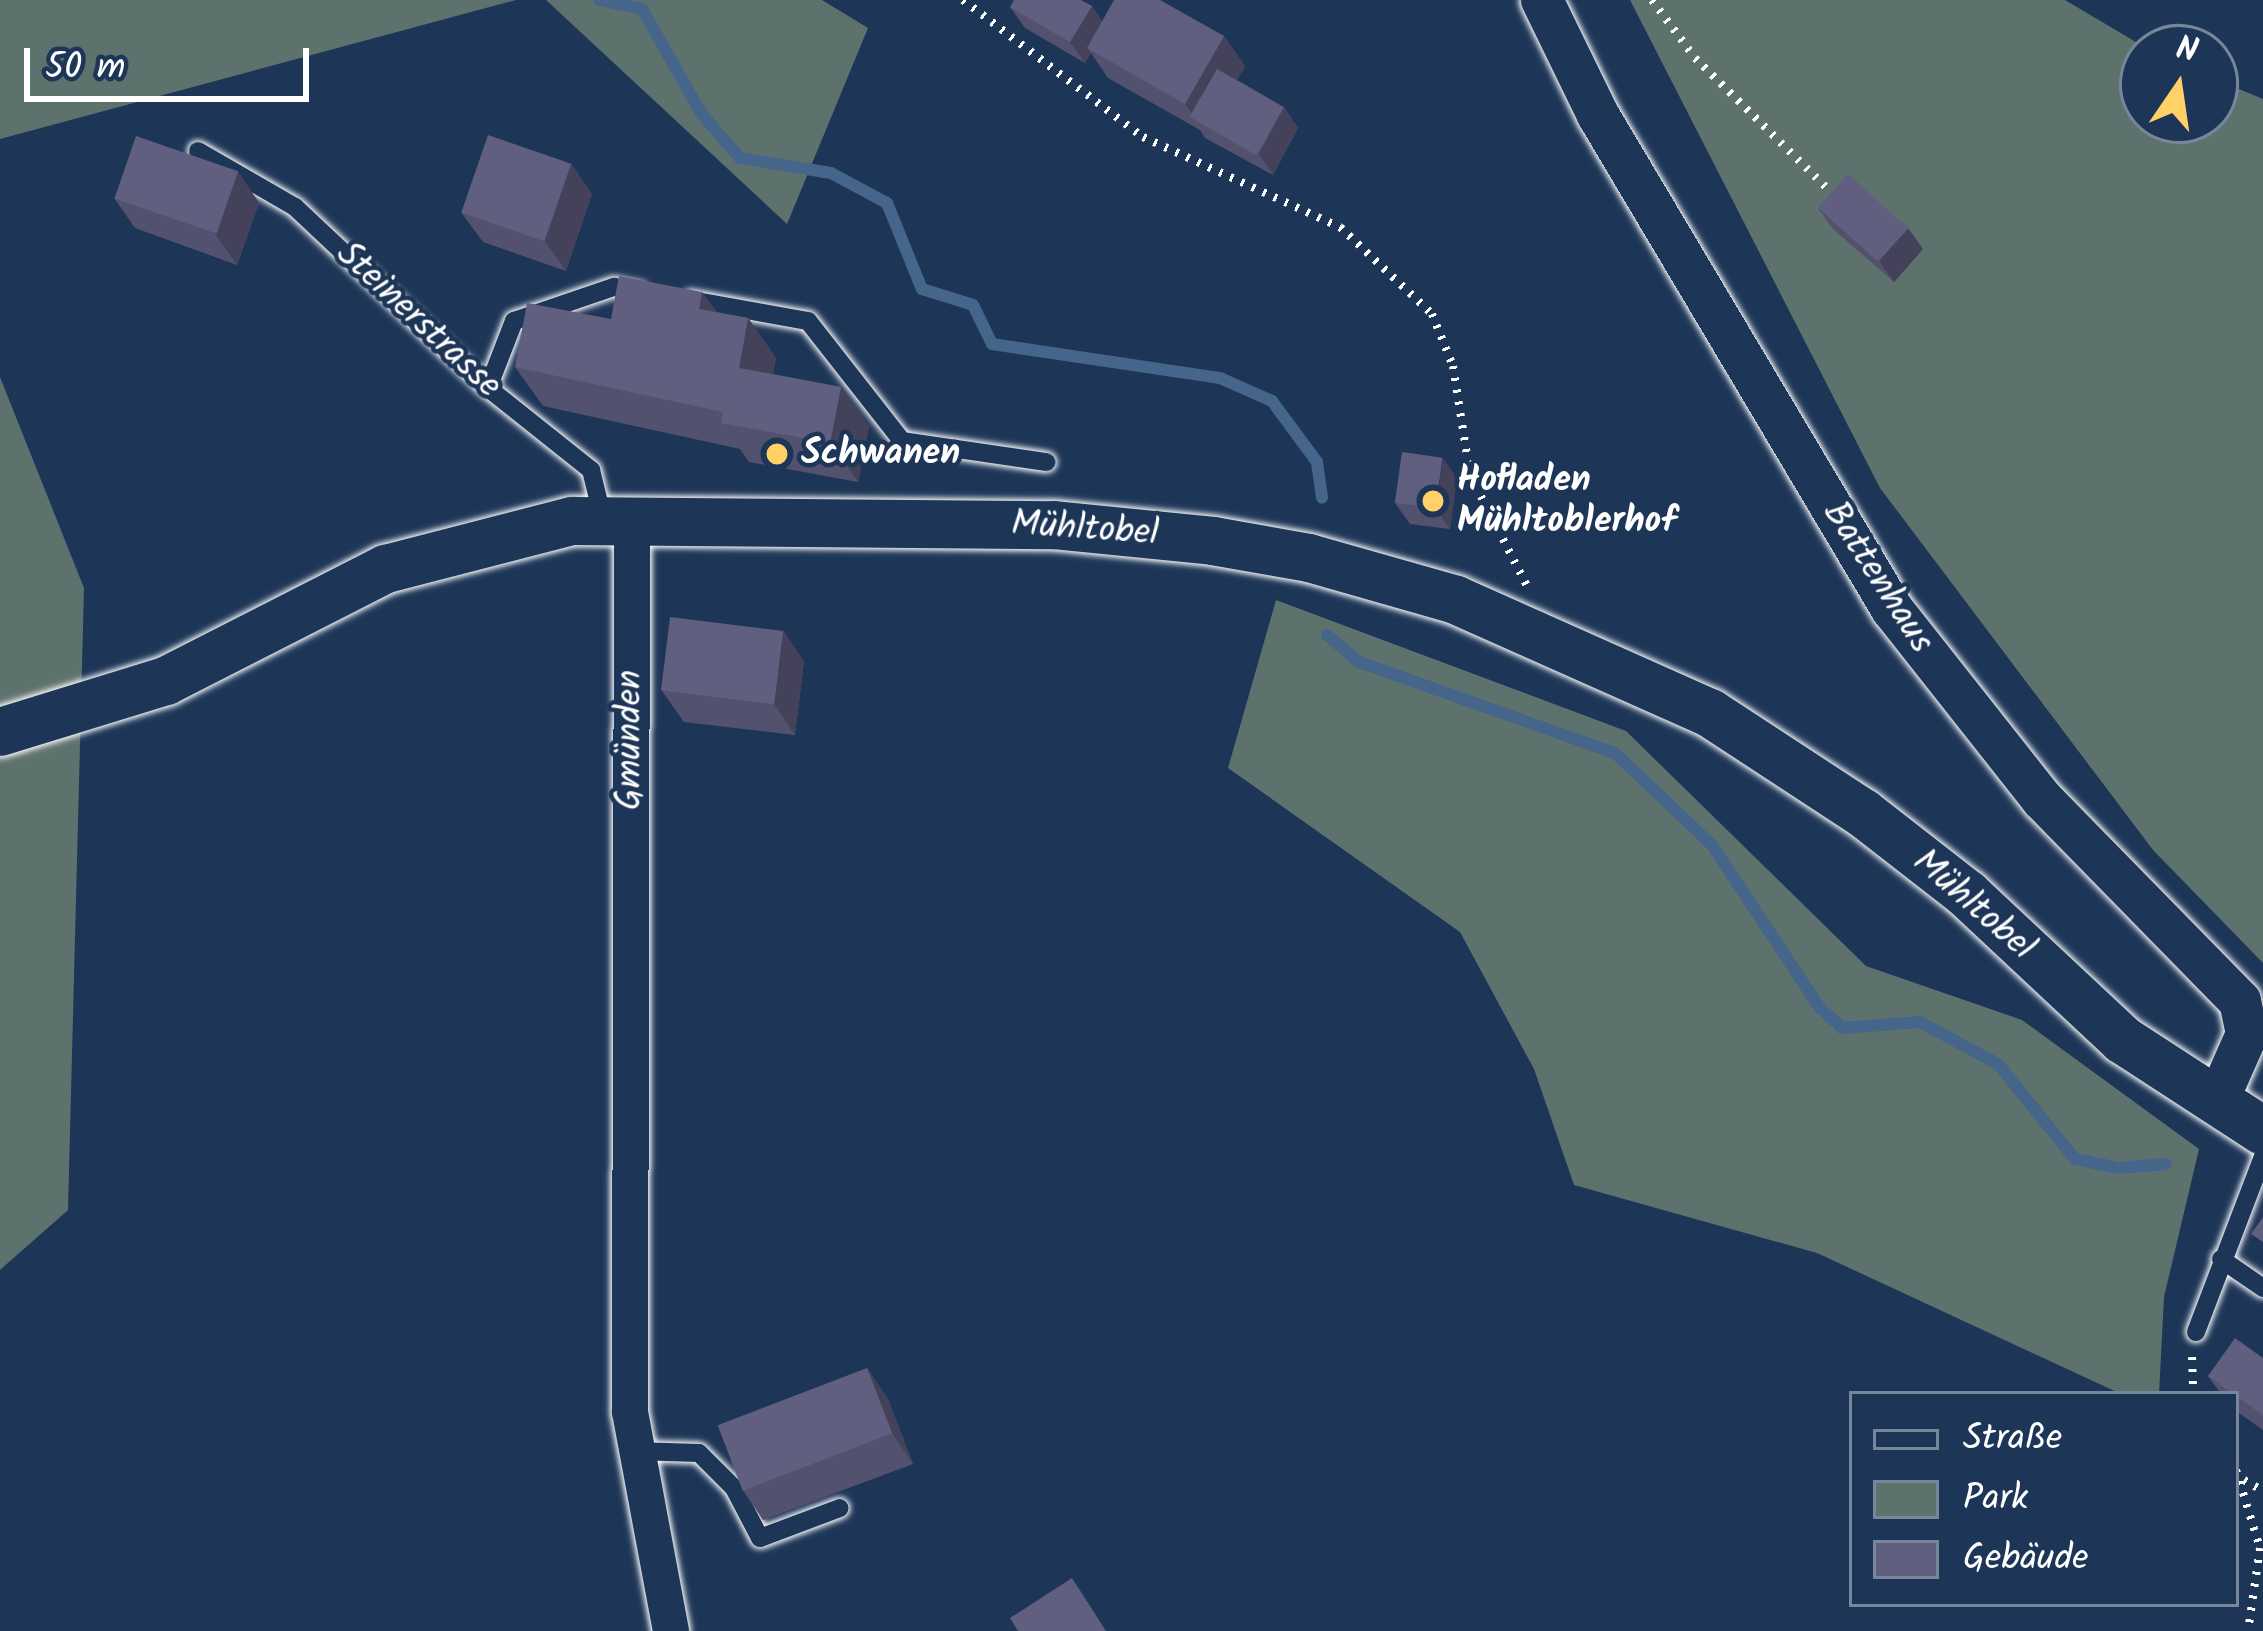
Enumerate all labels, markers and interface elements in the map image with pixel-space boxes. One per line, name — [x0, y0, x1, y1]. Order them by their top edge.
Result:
text: N — [2170, 23, 2203, 80]
scale bar — [30, 24, 315, 98]
north arrow — [2119, 24, 2239, 144]
text: 50 m — [45, 40, 125, 97]
street label: Steinerstrasse — [326, 234, 510, 408]
place label: Schwanen — [801, 432, 960, 476]
marker: Schwanen — [764, 441, 790, 467]
place label: Hofladen Mühltoblerhof — [1457, 458, 1677, 543]
marker: Hofladen Mühltoblerhof — [1420, 488, 1446, 514]
street label: Battenhaus — [1812, 494, 1942, 662]
street label: Mühltobel — [1010, 503, 1160, 557]
street label: Gmünden — [609, 670, 653, 810]
street label: Mühltobel — [1903, 841, 2043, 971]
legend — [1849, 1391, 2239, 1607]
text: Straße — [1963, 1411, 2062, 1468]
text: Park — [1963, 1471, 2028, 1528]
text: Gebäude — [1963, 1531, 2089, 1588]

